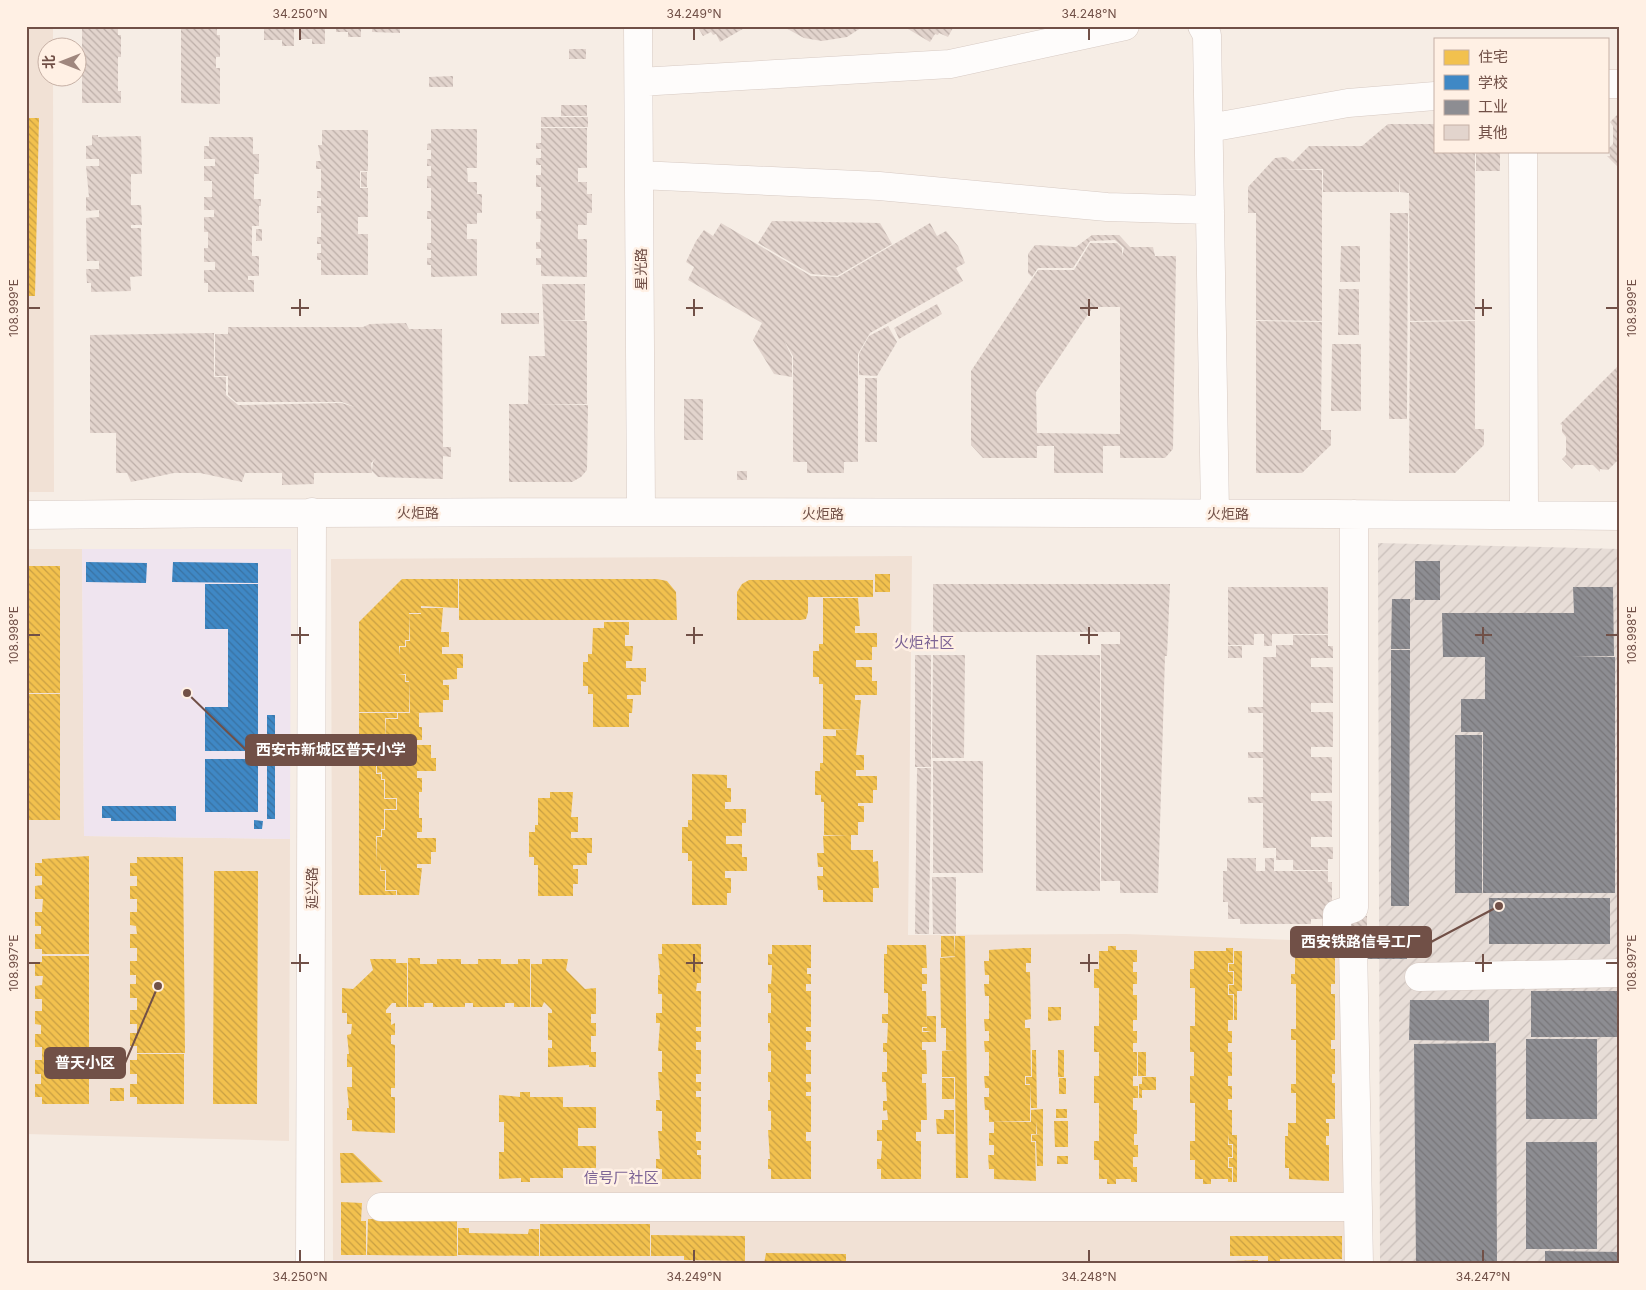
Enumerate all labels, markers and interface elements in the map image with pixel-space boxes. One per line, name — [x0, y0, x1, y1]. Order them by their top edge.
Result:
text: 34.250°N — [273, 6, 327, 21]
text: 34.249°N — [666, 6, 722, 21]
text: 34.248°N — [1062, 6, 1116, 21]
north arrow — [38, 38, 88, 88]
legend — [1434, 38, 1608, 152]
text: 住宅 — [1478, 47, 1508, 66]
text: 北 — [40, 55, 57, 69]
text: 学校 — [1478, 73, 1508, 92]
text: 工业 — [1478, 97, 1508, 116]
text: 其他 — [1478, 123, 1508, 142]
street label: 星光路 — [632, 248, 649, 290]
text: 108.999°E — [6, 279, 21, 337]
text: 108.999°E — [1624, 279, 1639, 337]
street label: 火炬路 — [397, 504, 439, 521]
street label: 火炬路 — [802, 505, 844, 522]
street label: 火炬路 — [1207, 505, 1249, 522]
text: 108.998°E — [6, 606, 21, 664]
text: 108.998°E — [1624, 606, 1639, 664]
district label: 火炬社区 — [894, 633, 954, 652]
callout: 西安市新城区普天小学 — [246, 735, 416, 765]
text: 西安市新城区普天小学 — [256, 740, 406, 759]
street label: 延兴路 — [303, 867, 320, 909]
callout: 西安铁路信号工厂 — [1291, 927, 1431, 957]
text: 西安铁路信号工厂 — [1301, 932, 1421, 951]
text: 108.997°E — [6, 934, 21, 992]
text: 108.997°E — [1624, 934, 1639, 992]
callout: 普天小区 — [45, 1048, 125, 1078]
text: 普天小区 — [55, 1053, 115, 1072]
district label: 信号厂社区 — [583, 1168, 659, 1187]
text: 34.250°N — [273, 1269, 327, 1284]
text: 34.249°N — [666, 1269, 722, 1284]
text: 34.248°N — [1062, 1269, 1116, 1284]
text: 34.247°N — [1456, 1269, 1510, 1284]

